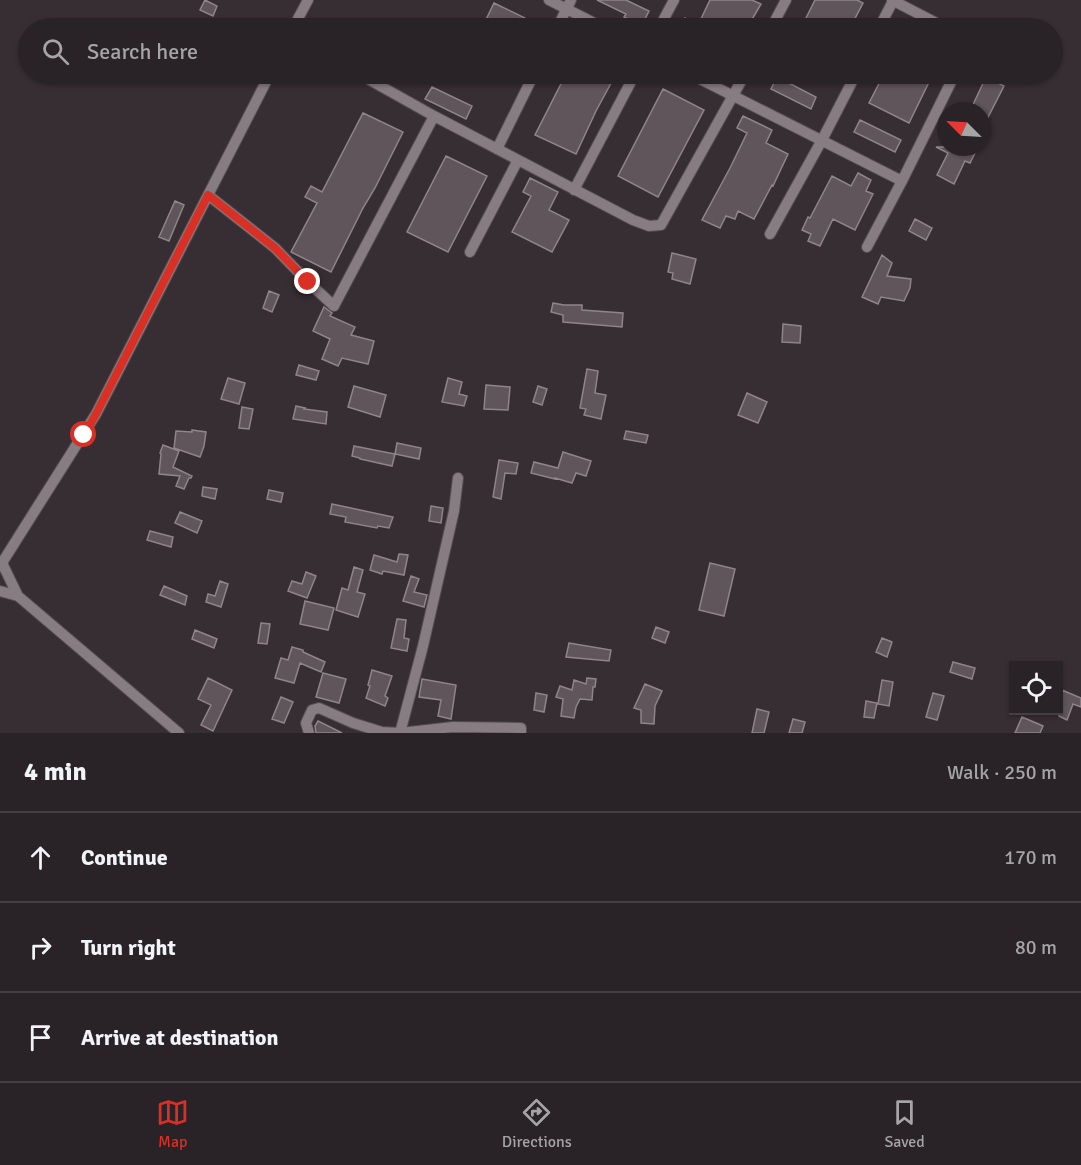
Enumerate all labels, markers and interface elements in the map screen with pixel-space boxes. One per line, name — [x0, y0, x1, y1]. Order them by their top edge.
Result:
search box — [18, 18, 1063, 84]
icon: search — [39, 35, 72, 68]
text: Search here — [87, 38, 198, 65]
north arrow — [937, 102, 991, 156]
route end — [294, 268, 320, 294]
route start — [70, 421, 96, 447]
map controls — [1009, 661, 1063, 715]
button: locate — [1009, 661, 1063, 715]
text: 4 min — [24, 756, 87, 788]
text: Walk · 250 m — [947, 760, 1057, 785]
icon: ahead — [24, 841, 57, 874]
text: Continue — [81, 844, 168, 871]
text: 170 m — [1004, 845, 1057, 870]
icon: right — [24, 931, 57, 964]
text: Turn right — [81, 934, 176, 961]
text: 80 m — [1015, 935, 1057, 960]
icon: arrive — [24, 1021, 57, 1054]
text: Arrive at destination — [81, 1024, 278, 1051]
tab: Map — [156, 1096, 189, 1152]
tab: Directions — [502, 1096, 572, 1152]
tab: Saved — [884, 1096, 925, 1152]

